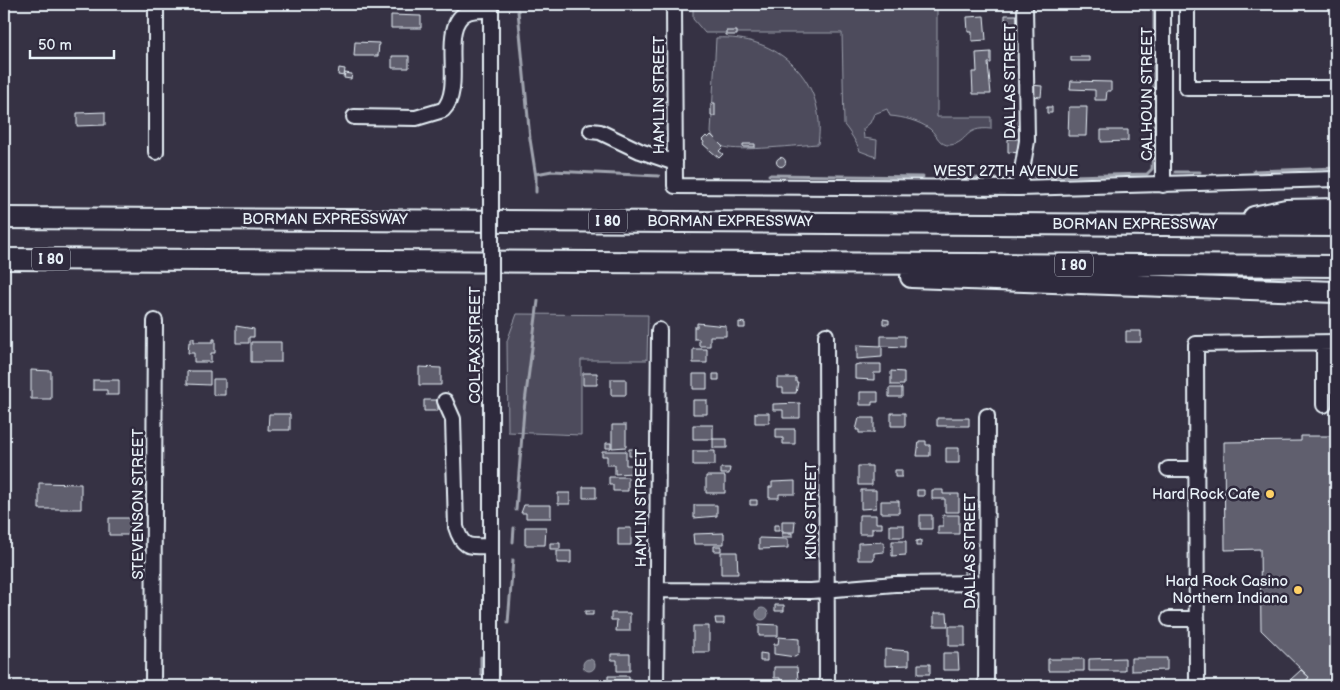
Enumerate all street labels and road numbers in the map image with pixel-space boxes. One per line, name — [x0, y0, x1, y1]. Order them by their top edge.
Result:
street label: DALLAS STREET — [1001, 23, 1020, 139]
street label: CALHOUN STREET — [1138, 27, 1157, 161]
street label: HAMLIN STREET — [650, 36, 669, 154]
street label: WEST 27TH AVENUE — [934, 162, 1079, 181]
street label: BORMAN EXPRESSWAY — [242, 210, 408, 229]
road number: I 80 — [589, 210, 627, 232]
street label: BORMAN EXPRESSWAY — [647, 212, 813, 231]
street label: BORMAN EXPRESSWAY — [1052, 215, 1218, 234]
road number: I 80 — [32, 248, 70, 270]
road number: I 80 — [1055, 254, 1093, 276]
street label: COLFAX STREET — [466, 286, 485, 404]
street label: STEVENSON STREET — [129, 429, 148, 579]
street label: HAMLIN STREET — [632, 449, 651, 567]
street label: KING STREET — [802, 462, 821, 560]
street label: DALLAS STREET — [961, 493, 980, 609]

